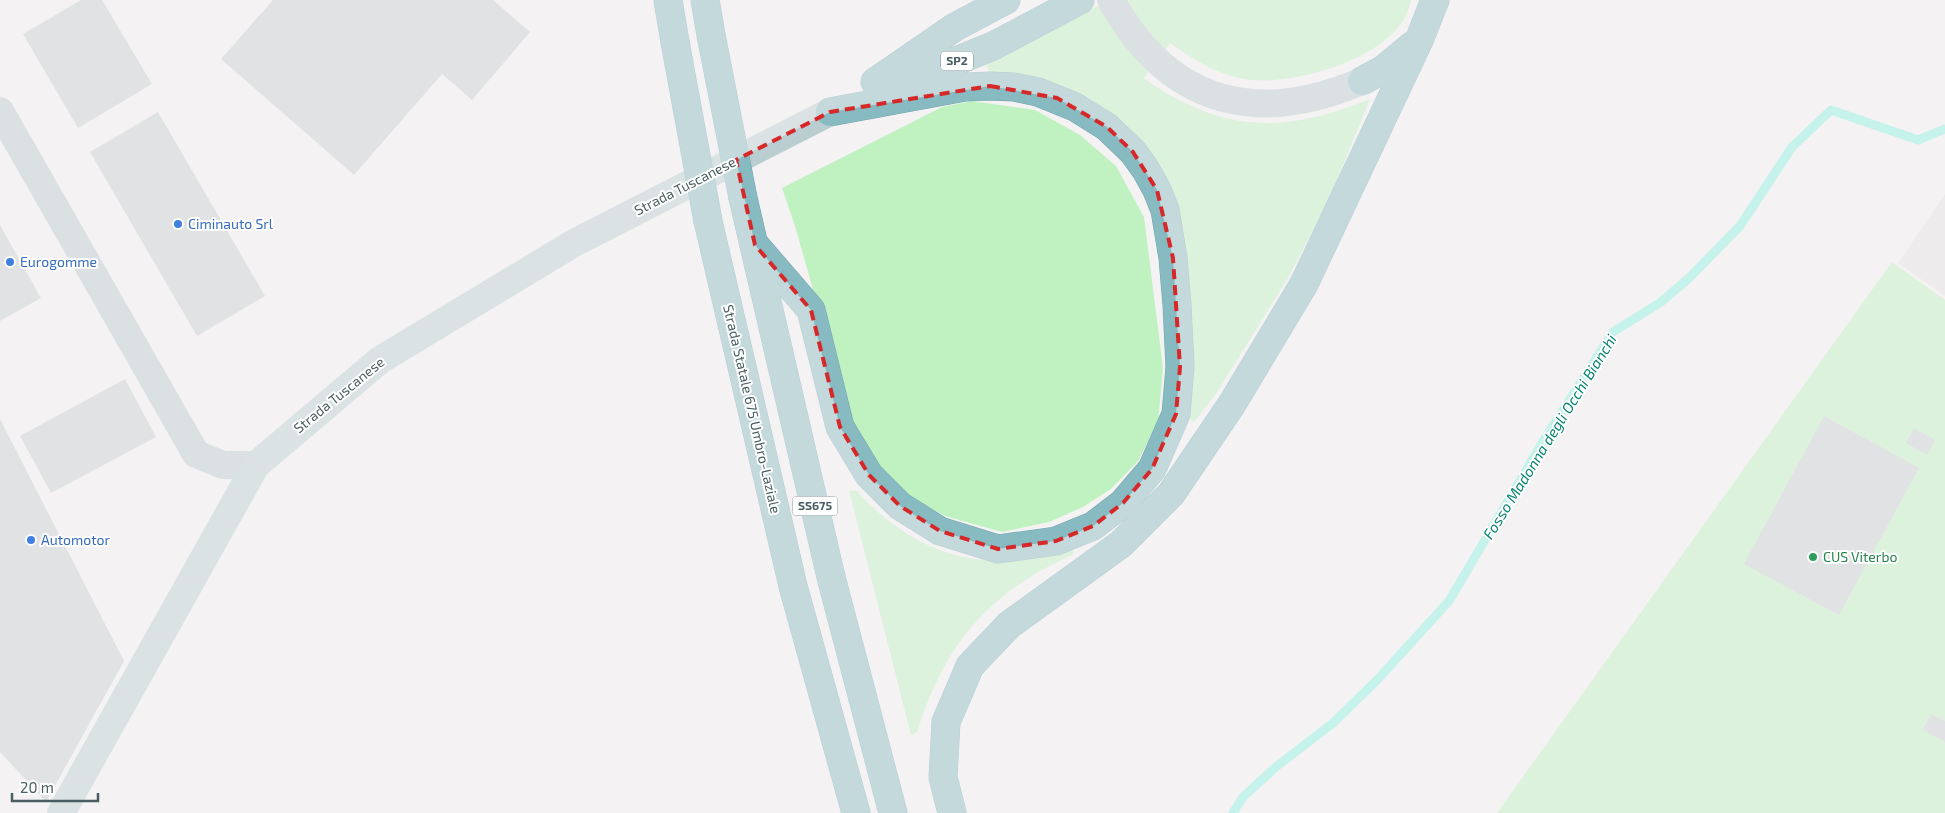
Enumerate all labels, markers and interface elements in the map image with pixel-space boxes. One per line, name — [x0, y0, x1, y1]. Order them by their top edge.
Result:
road number: SP2 — [941, 51, 973, 70]
street label: Strada Tuscanese — [631, 153, 738, 218]
place label: Ciminauto Srl — [188, 215, 274, 232]
marker: Ciminauto Srl — [172, 218, 184, 230]
place label: Eurogomme — [20, 253, 97, 270]
marker: Eurogomme — [4, 256, 16, 268]
street label: Strada Statale 675 Umbro-Laziale — [720, 303, 785, 515]
water label: Fosso Madonna degli Occhi Bianchi — [1478, 331, 1620, 542]
street label: Strada Tuscanese — [290, 353, 387, 436]
road number: SS675 — [792, 496, 838, 516]
place label: Automotor — [41, 531, 110, 548]
marker: Automotor — [25, 534, 37, 546]
place label: CUS Viterbo — [1823, 548, 1897, 565]
marker: CUS Viterbo — [1807, 551, 1819, 563]
scale bar — [12, 770, 99, 802]
text: 20 m — [20, 778, 54, 796]

